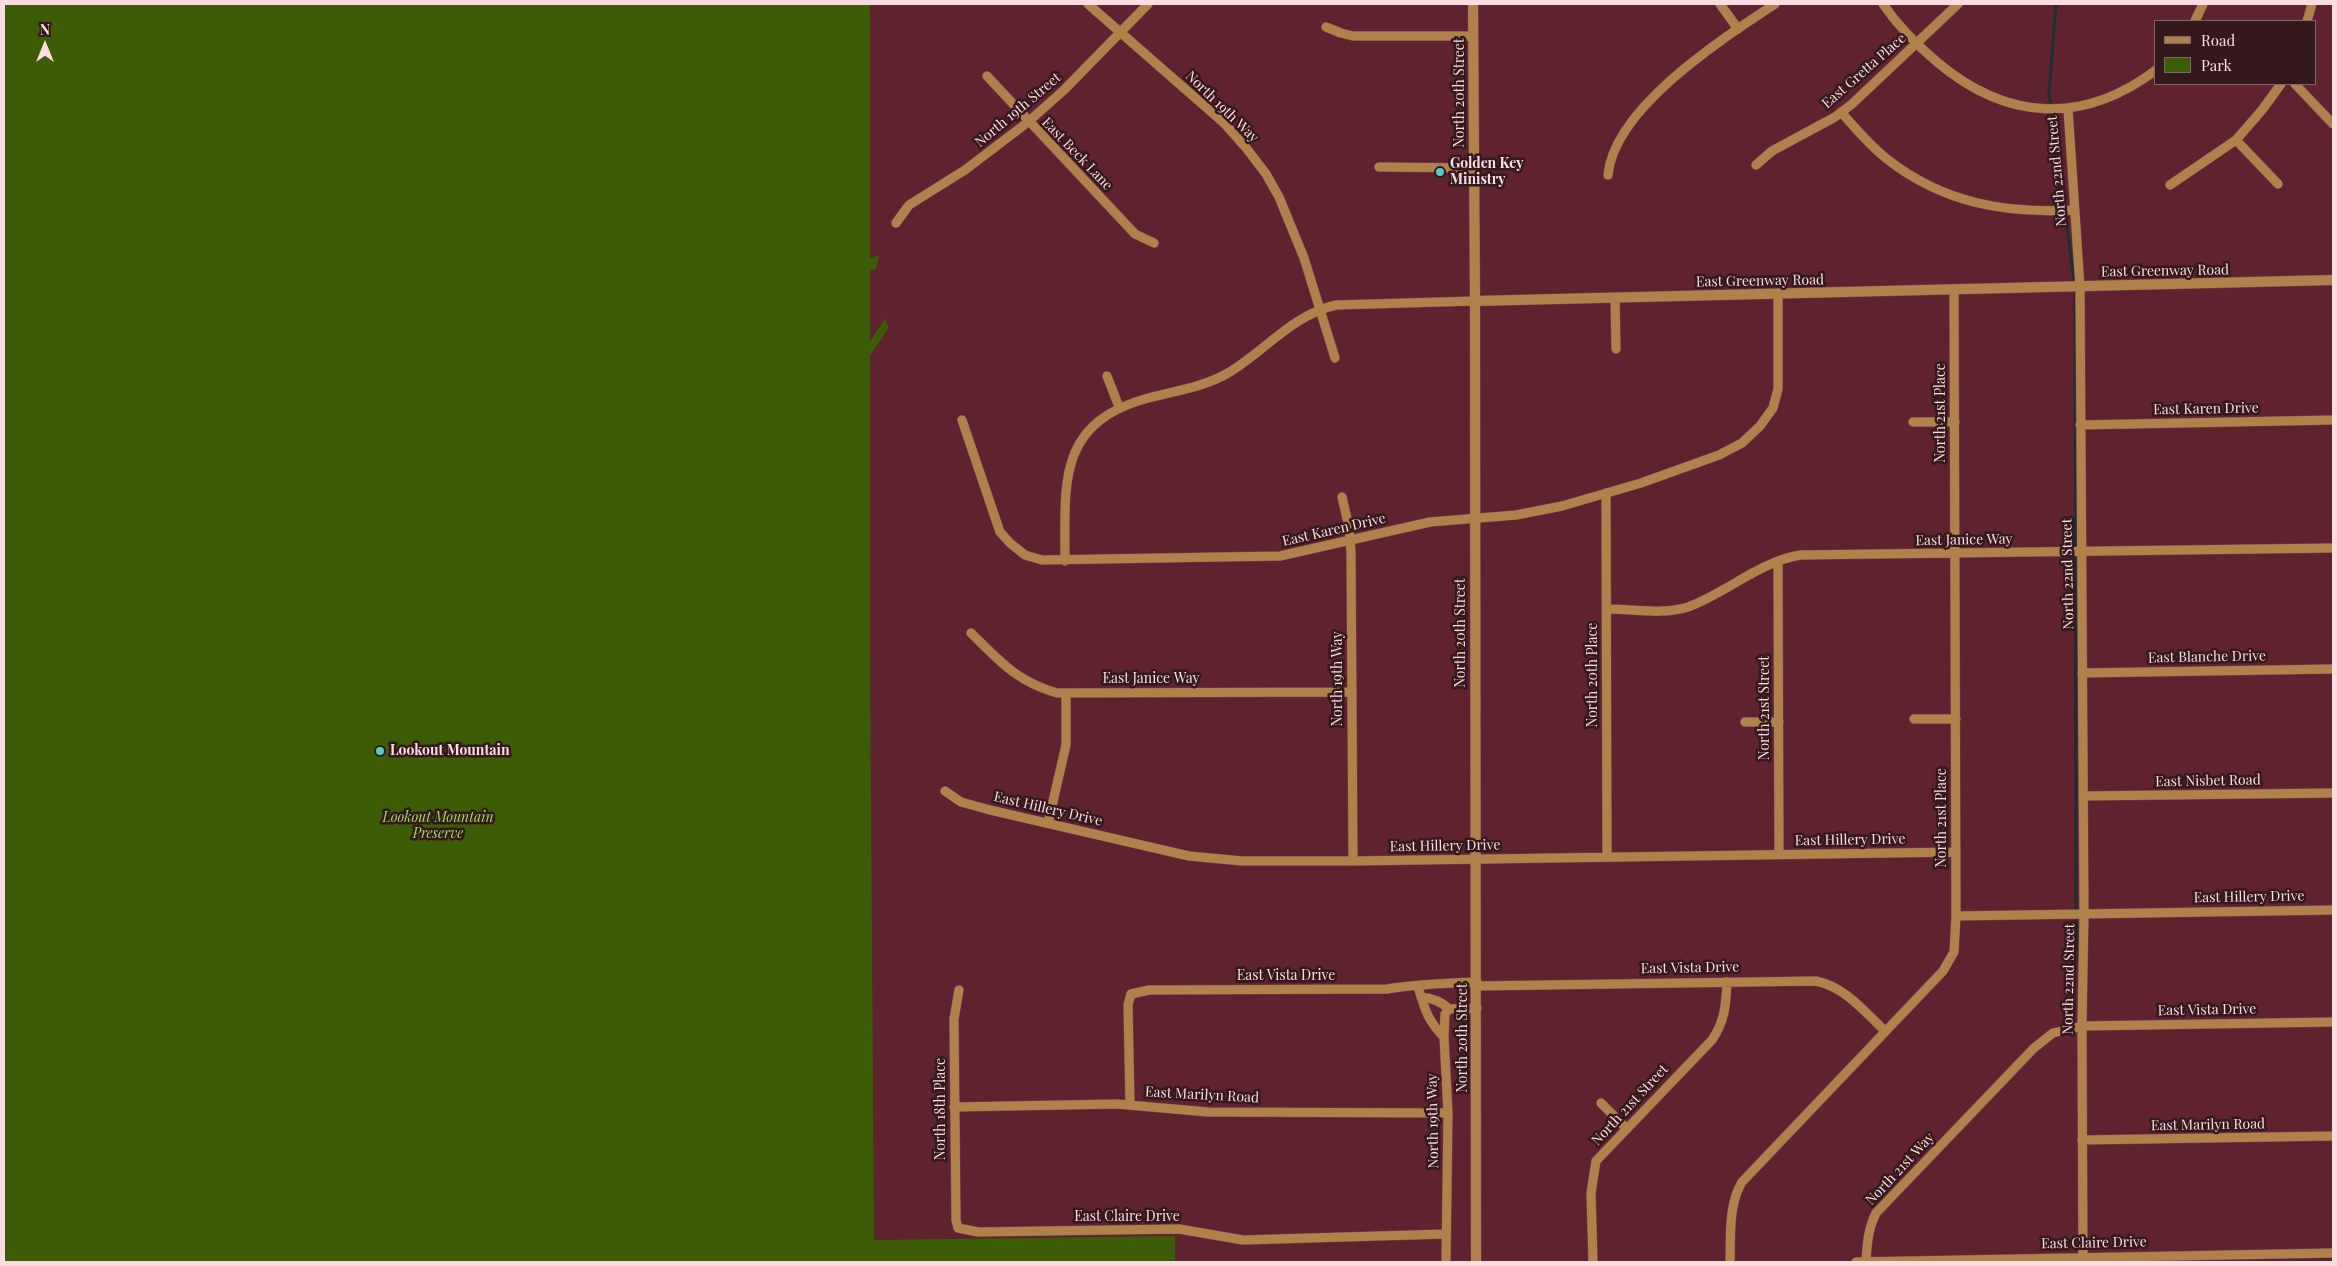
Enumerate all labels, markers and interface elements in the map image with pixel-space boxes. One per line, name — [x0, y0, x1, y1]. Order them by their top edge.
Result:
north arrow — [20, 20, 70, 70]
text: N — [40, 20, 50, 39]
legend — [2154, 20, 2317, 85]
street label: East Gretta Place — [1819, 30, 1909, 112]
text: Road — [2201, 30, 2235, 50]
street label: North 20th Street — [1452, 38, 1468, 148]
text: Park — [2201, 55, 2232, 75]
street label: North 19th Way — [1182, 68, 1262, 146]
street label: North 19th Street — [972, 69, 1064, 151]
street label: East Beck Lane — [1038, 114, 1116, 194]
street label: North 22nd Street — [2044, 115, 2070, 227]
place label: Golden Key Ministry — [1450, 156, 1523, 188]
marker: Golden Key Ministry — [1434, 166, 1446, 178]
street label: East Greenway Road — [2101, 261, 2229, 281]
street label: East Greenway Road — [1696, 271, 1824, 291]
street label: North 21st Place — [1933, 363, 1949, 463]
street label: East Karen Drive — [2153, 400, 2259, 418]
street label: East Karen Drive — [1281, 510, 1387, 550]
street label: North 22nd Street — [2059, 518, 2077, 630]
street label: East Janice Way — [1915, 531, 2013, 549]
street label: North 20th Street — [1453, 578, 1469, 688]
street label: North 20th Place — [1585, 623, 1601, 727]
street label: North 19th Way — [1330, 631, 1346, 727]
street label: East Blanche Drive — [2148, 648, 2266, 666]
street label: North 21st Street — [1757, 656, 1773, 760]
street label: East Janice Way — [1102, 671, 1200, 687]
place label: Lookout Mountain — [390, 743, 510, 759]
marker: Lookout Mountain — [374, 745, 386, 757]
street label: North 21st Place — [1934, 768, 1950, 868]
street label: East Nisbet Road — [2155, 772, 2261, 790]
street label: East Hillery Drive — [992, 788, 1104, 830]
park label: Lookout Mountain Preserve — [382, 810, 494, 842]
street label: East Hillery Drive — [1794, 831, 1906, 849]
street label: East Hillery Drive — [1389, 837, 1501, 855]
street label: East Hillery Drive — [2193, 888, 2305, 906]
street label: North 22nd Street — [2060, 923, 2078, 1035]
street label: East Vista Drive — [1641, 959, 1739, 977]
street label: East Vista Drive — [1237, 968, 1335, 984]
street label: North 20th Street — [1455, 983, 1471, 1093]
street label: East Vista Drive — [2158, 1001, 2256, 1019]
street label: North 18th Place — [933, 1058, 949, 1160]
street label: North 21st Street — [1588, 1061, 1672, 1149]
street label: North 19th Way — [1424, 1073, 1442, 1169]
street label: East Marilyn Road — [1144, 1084, 1260, 1106]
street label: East Marilyn Road — [2151, 1116, 2265, 1134]
street label: North 21st Way — [1862, 1129, 1938, 1209]
street label: East Claire Drive — [1074, 1209, 1180, 1225]
street label: East Claire Drive — [2041, 1234, 2147, 1252]

